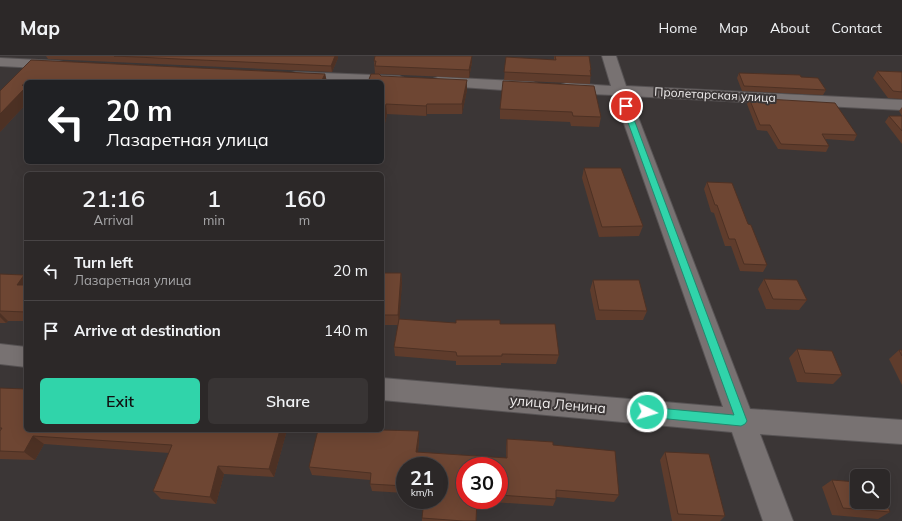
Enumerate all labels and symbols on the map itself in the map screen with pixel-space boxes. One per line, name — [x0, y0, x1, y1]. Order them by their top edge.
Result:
street label: Пролетарская улица — [654, 84, 776, 105]
pin — [609, 89, 643, 123]
street label: улица Ленина — [509, 391, 607, 417]
position arrow — [626, 391, 668, 433]
speed limit sign: 30 — [456, 457, 508, 509]

